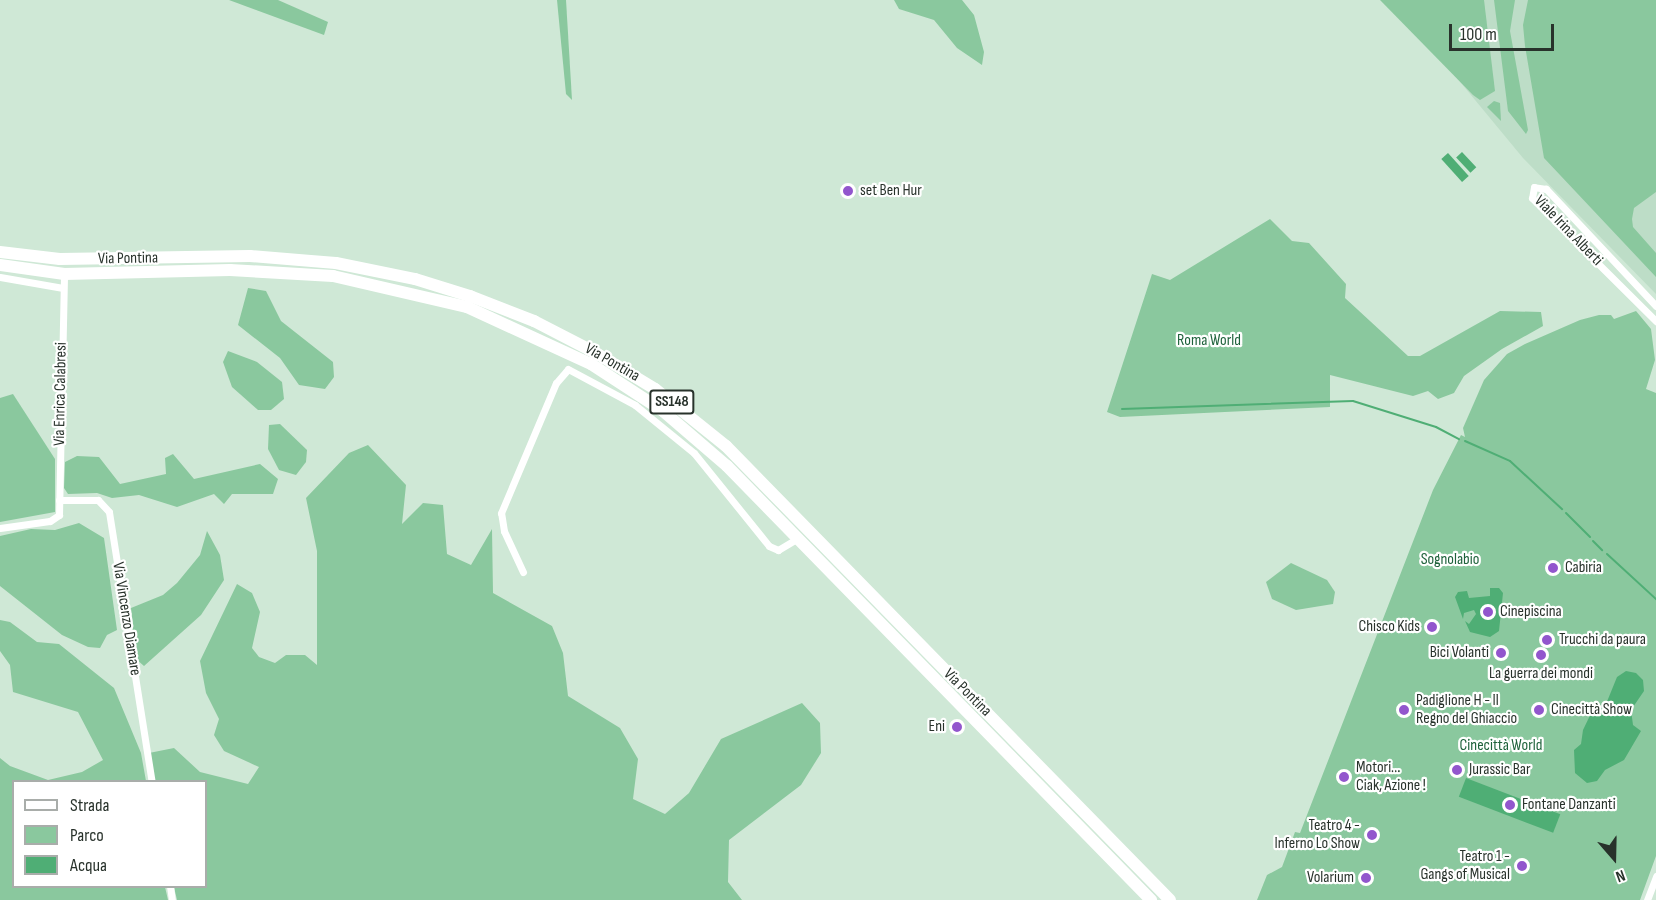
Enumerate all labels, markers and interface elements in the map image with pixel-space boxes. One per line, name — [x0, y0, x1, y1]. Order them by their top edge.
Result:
scale bar — [1452, 12, 1557, 50]
text: 100 m — [1460, 24, 1497, 45]
place label: set Ben Hur — [860, 181, 922, 201]
marker: set Ben Hur — [841, 184, 855, 198]
street label: Viale Irina Alberti — [1530, 192, 1606, 270]
street label: Via Pontina — [98, 249, 158, 269]
park label: Roma World — [1177, 331, 1241, 351]
street label: Via Pontina — [581, 340, 643, 386]
street label: Via Enrica Calabresi — [50, 342, 72, 446]
road number: SS148 — [648, 390, 696, 414]
park label: Sognolabio — [1421, 550, 1479, 570]
place label: Cabiria — [1565, 558, 1602, 578]
street label: Via Vincenzo Diamare — [108, 561, 144, 677]
marker: Cabiria — [1546, 561, 1560, 575]
place label: Cinepiscina — [1500, 602, 1562, 622]
marker: Cinepiscina — [1481, 605, 1495, 619]
place label: Chisco Kids — [1358, 617, 1420, 637]
marker: Chisco Kids — [1425, 620, 1439, 634]
place label: Trucchi da paura — [1559, 630, 1646, 650]
marker: Trucchi da paura — [1540, 633, 1554, 647]
place label: Bici Volanti — [1430, 643, 1489, 663]
marker: Bici Volanti — [1494, 646, 1508, 660]
marker: La guerra dei mondi — [1534, 648, 1548, 662]
place label: La guerra dei mondi — [1489, 664, 1593, 684]
street label: Via Pontina — [939, 665, 995, 721]
place label: Padiglione H - Il Regno del Ghiaccio — [1416, 691, 1517, 729]
place label: Cinecittà Show — [1551, 700, 1632, 720]
marker: Padiglione H - Il Regno del Ghiaccio — [1397, 703, 1411, 717]
marker: Cinecittà Show — [1532, 703, 1546, 717]
place label: Eni — [929, 717, 945, 737]
marker: Eni — [950, 720, 964, 734]
park label: Cinecittà World — [1460, 736, 1542, 756]
place label: Motori... Ciak, Azione ! — [1356, 758, 1426, 796]
place label: Jurassic Bar — [1469, 760, 1531, 780]
marker: Jurassic Bar — [1450, 763, 1464, 777]
marker: Motori... Ciak, Azione ! — [1337, 770, 1351, 784]
legend — [12, 780, 207, 888]
text: Strada — [70, 795, 109, 816]
place label: Fontane Danzanti — [1522, 795, 1616, 815]
marker: Fontane Danzanti — [1503, 798, 1517, 812]
place label: Teatro 4 - Inferno Lo Show — [1274, 816, 1360, 854]
text: Parco — [70, 825, 104, 846]
marker: Teatro 4 - Inferno Lo Show — [1365, 828, 1379, 842]
north arrow — [1584, 828, 1644, 888]
place label: Teatro 1 - Gangs of Musical — [1420, 847, 1510, 885]
text: Acqua — [70, 855, 107, 876]
marker: Teatro 1 - Gangs of Musical — [1515, 859, 1529, 873]
text: N — [1613, 865, 1628, 886]
place label: Volarium — [1307, 868, 1354, 888]
marker: Volarium — [1359, 871, 1373, 885]

